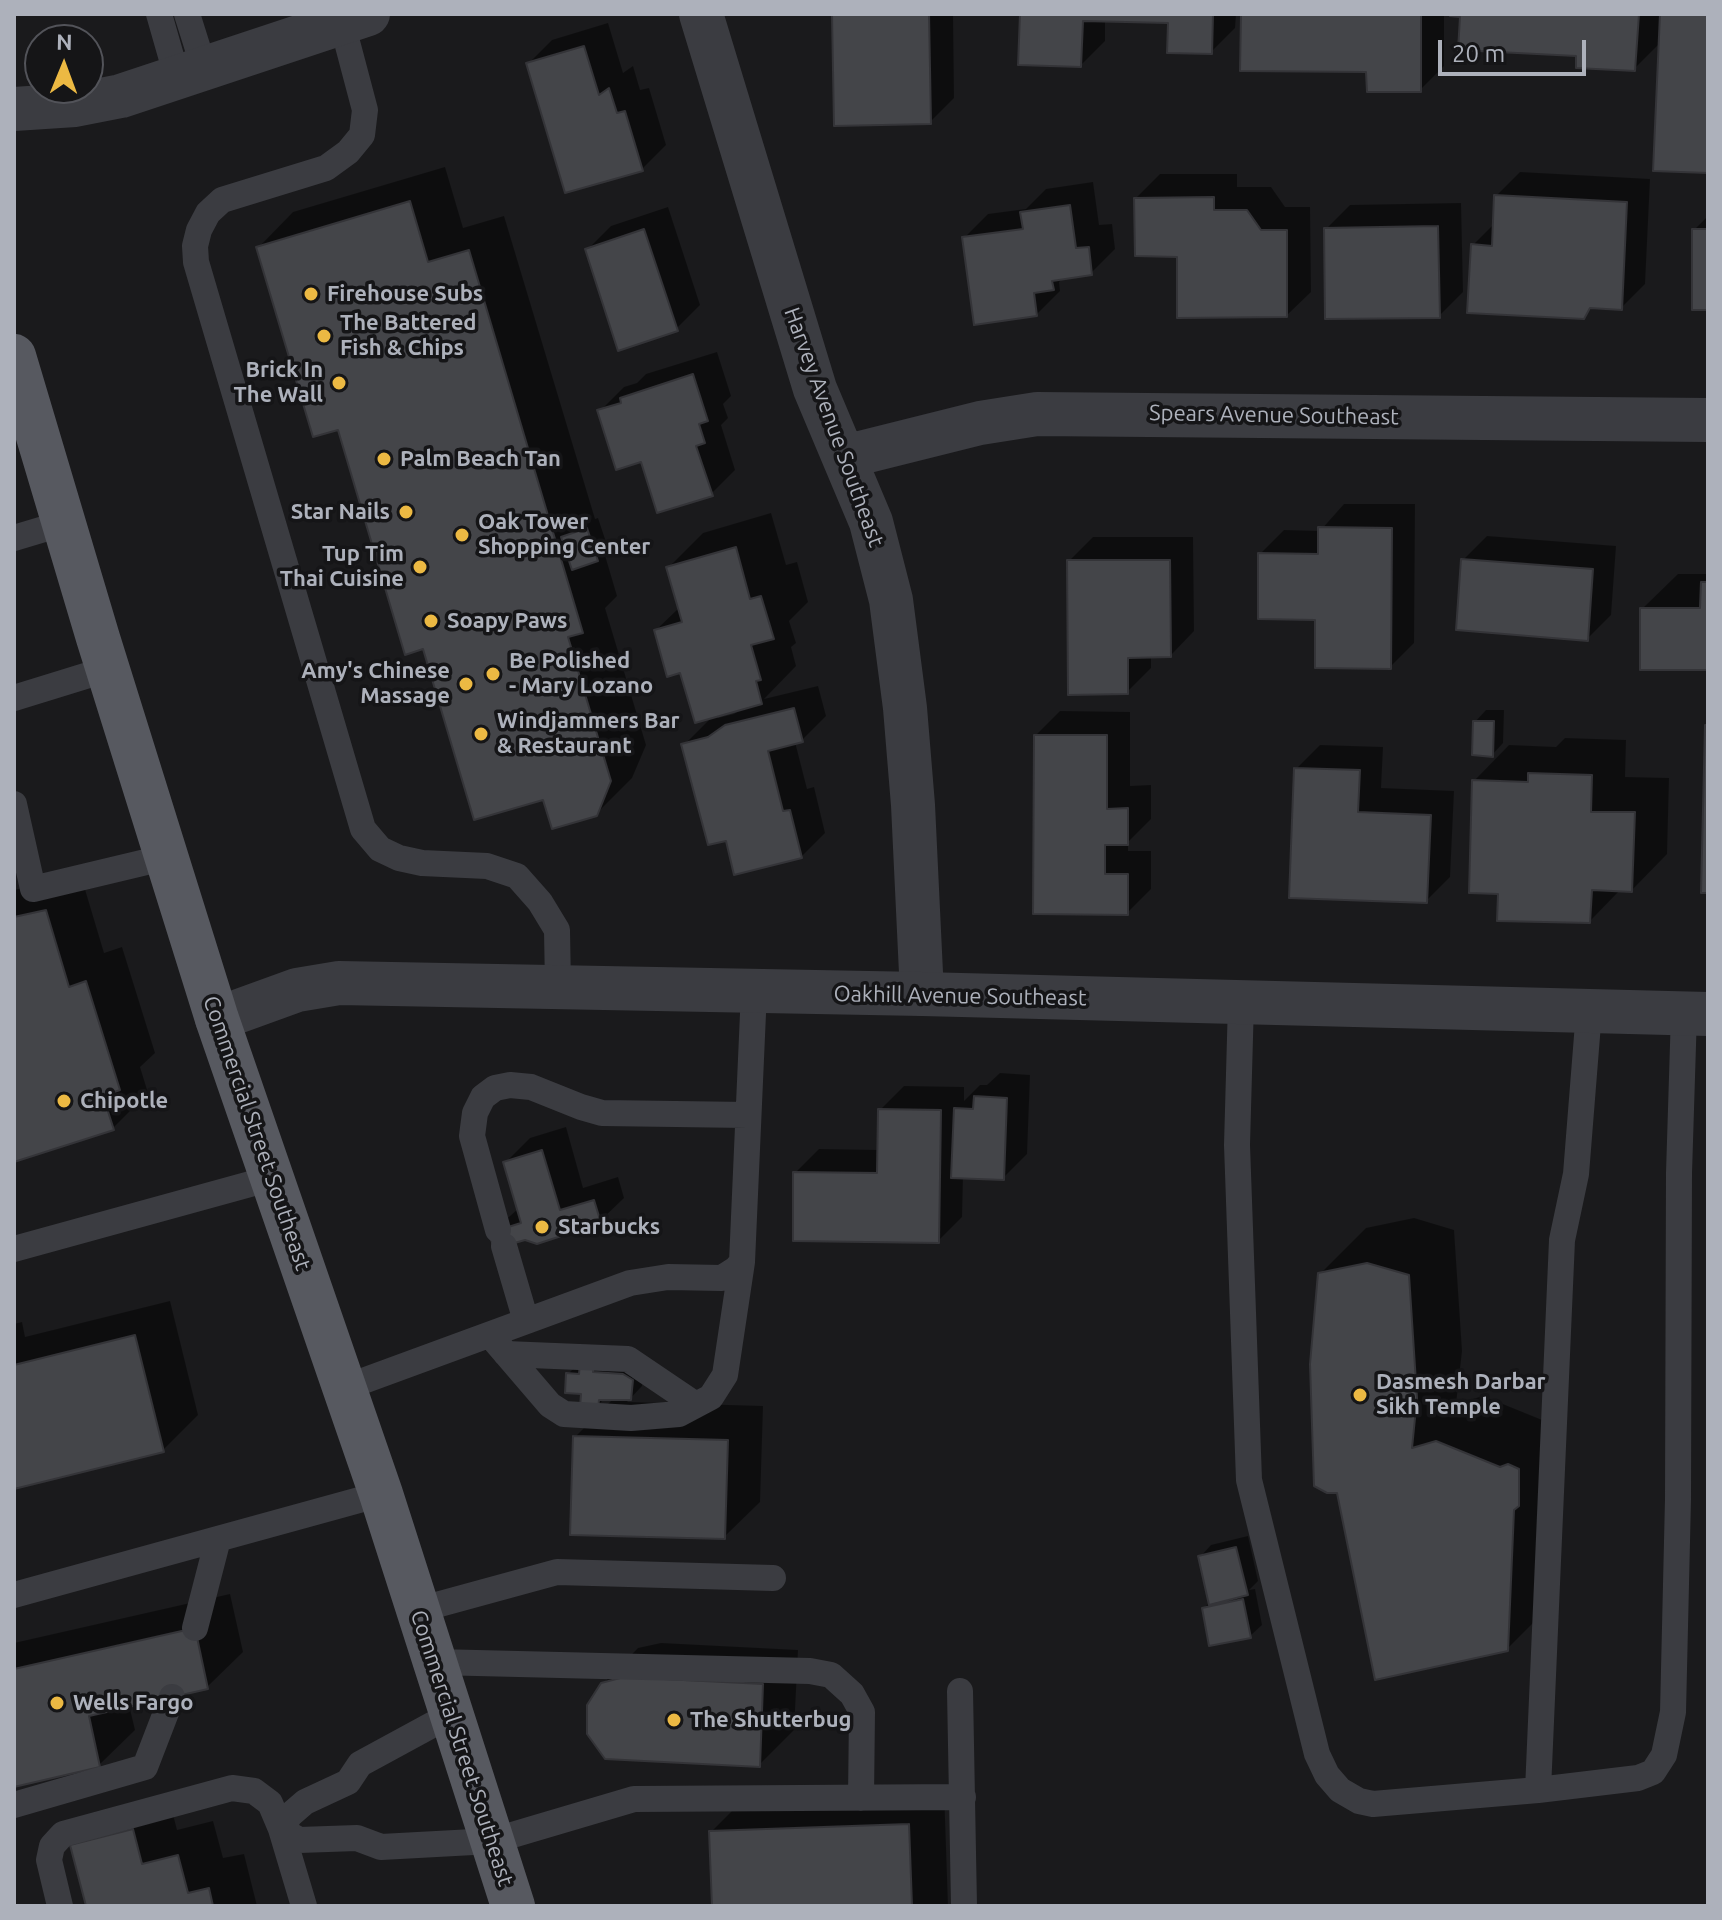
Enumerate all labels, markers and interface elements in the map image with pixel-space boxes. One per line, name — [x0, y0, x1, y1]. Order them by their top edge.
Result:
north arrow — [24, 24, 104, 104]
scale bar — [1442, 24, 1590, 74]
text: N — [56, 29, 73, 54]
text: 20 m — [1452, 40, 1505, 67]
place label: Firehouse Subs — [327, 281, 483, 307]
marker: Firehouse Subs — [302, 285, 320, 303]
street label: Harvey Avenue Southeast — [778, 304, 890, 550]
place label: The Battered Fish & Chips — [340, 310, 477, 362]
marker: The Battered Fish & Chips — [315, 327, 333, 345]
place label: Brick In The Wall — [234, 357, 323, 408]
marker: Brick In The Wall — [330, 374, 348, 392]
street label: Spears Avenue Southeast — [1149, 400, 1399, 430]
place label: Palm Beach Tan — [400, 446, 561, 472]
marker: Palm Beach Tan — [375, 450, 393, 468]
place label: Star Nails — [291, 499, 390, 525]
marker: Star Nails — [397, 503, 415, 521]
place label: Oak Tower Shopping Center — [478, 509, 650, 560]
marker: Oak Tower Shopping Center — [453, 526, 471, 544]
place label: Tup Tim Thai Cuisine — [280, 541, 404, 592]
marker: Tup Tim Thai Cuisine — [411, 558, 429, 576]
place label: Soapy Paws — [447, 608, 567, 634]
marker: Soapy Paws — [422, 612, 440, 630]
place label: Be Polished - Mary Lozano — [509, 648, 653, 700]
place label: Amy's Chinese Massage — [301, 658, 450, 710]
marker: Be Polished - Mary Lozano — [484, 665, 502, 683]
marker: Amy's Chinese Massage — [457, 675, 475, 693]
place label: Windjammers Bar & Restaurant — [497, 708, 680, 760]
marker: Windjammers Bar & Restaurant — [472, 725, 490, 743]
street label: Oakhill Avenue Southeast — [833, 981, 1087, 1011]
street label: Commercial Street Southeast — [198, 992, 316, 1274]
place label: Chipotle — [80, 1088, 168, 1114]
marker: Chipotle — [55, 1092, 73, 1110]
place label: Starbucks — [558, 1214, 660, 1240]
marker: Starbucks — [533, 1218, 551, 1236]
place label: Dasmesh Darbar Sikh Temple — [1376, 1369, 1546, 1420]
marker: Dasmesh Darbar Sikh Temple — [1351, 1386, 1369, 1404]
street label: Commercial Street Southeast — [405, 1607, 519, 1889]
place label: Wells Fargo — [73, 1690, 193, 1716]
marker: Wells Fargo — [48, 1694, 66, 1712]
place label: The Shutterbug — [690, 1707, 852, 1733]
marker: The Shutterbug — [665, 1711, 683, 1729]

